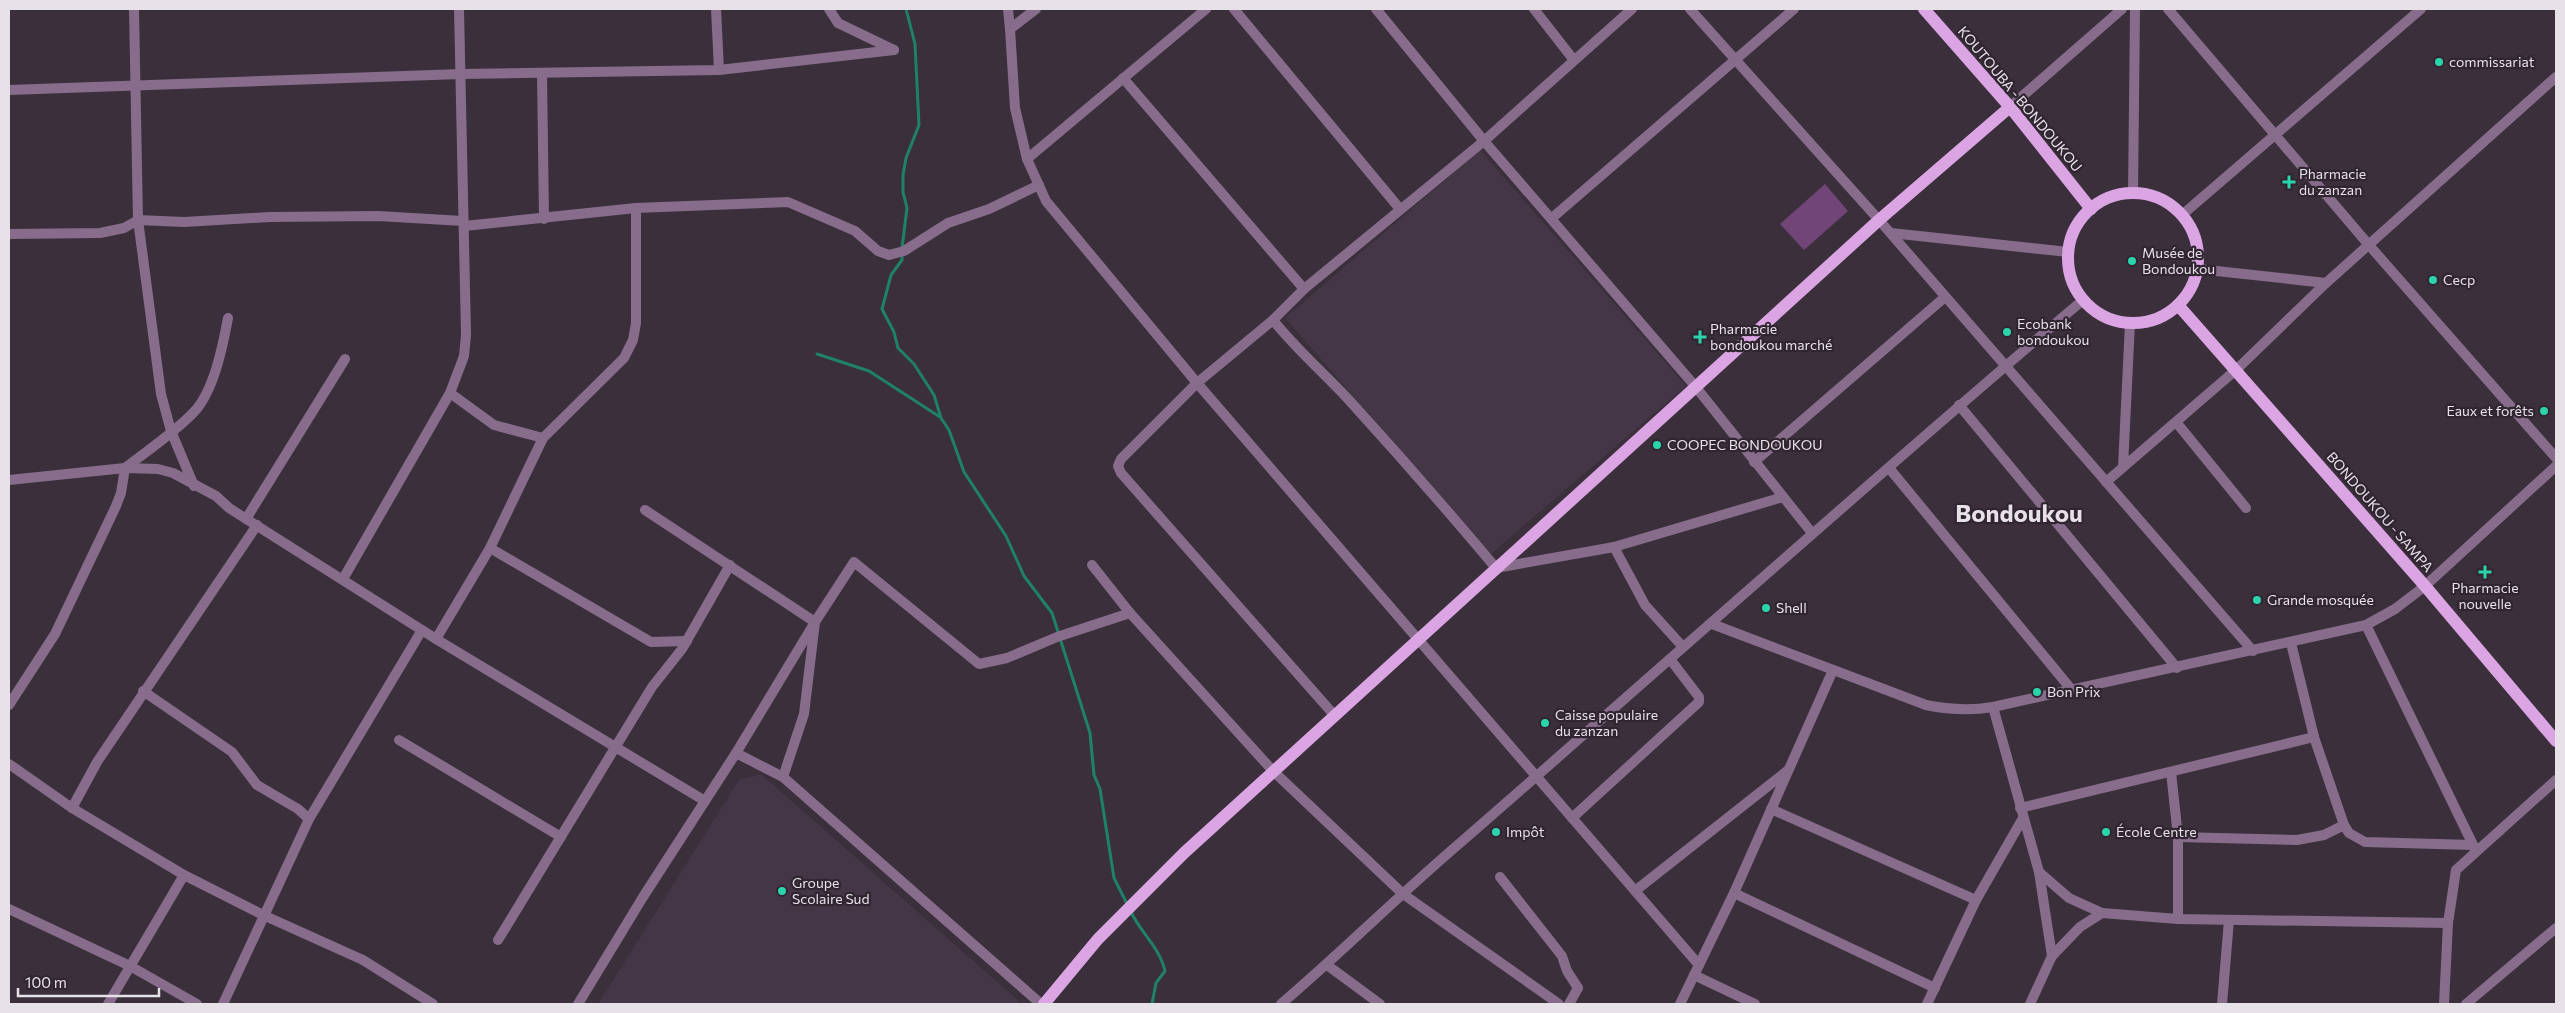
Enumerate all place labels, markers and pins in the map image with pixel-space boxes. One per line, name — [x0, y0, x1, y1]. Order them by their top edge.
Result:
place label: commissariat — [2449, 53, 2535, 70]
marker: commissariat — [2433, 56, 2445, 68]
place label: Pharmacie du zanzan — [2299, 165, 2366, 198]
marker: Pharmacie du zanzan — [2283, 176, 2295, 188]
place label: Musée de Bondoukou — [2142, 244, 2215, 277]
marker: Musée de Bondoukou — [2126, 255, 2138, 267]
place label: Cecp — [2443, 271, 2475, 288]
marker: Cecp — [2427, 274, 2439, 286]
place label: Ecobank bondoukou — [2017, 315, 2089, 348]
place label: Pharmacie bondoukou marché — [1710, 320, 1832, 353]
marker: Ecobank bondoukou — [2001, 326, 2013, 338]
marker: Pharmacie bondoukou marché — [1694, 331, 1706, 343]
place label: Eaux et forêts — [2446, 402, 2534, 419]
marker: Eaux et forêts — [2538, 405, 2550, 417]
place label: COOPEC BONDOUKOU — [1667, 436, 1822, 453]
marker: COOPEC BONDOUKOU — [1651, 439, 1663, 451]
marker: Pharmacie nouvelle — [2479, 566, 2491, 578]
place label: Pharmacie nouvelle — [2451, 579, 2519, 612]
place label: Grande mosquée — [2267, 591, 2374, 608]
marker: Grande mosquée — [2251, 594, 2263, 606]
place label: Shell — [1776, 599, 1807, 616]
marker: Shell — [1760, 602, 1772, 614]
place label: Bon Prix — [2047, 683, 2101, 700]
marker: Bon Prix — [2031, 686, 2043, 698]
place label: Caisse populaire du zanzan — [1555, 706, 1658, 739]
marker: Caisse populaire du zanzan — [1539, 717, 1551, 729]
place label: Impôt — [1506, 823, 1545, 840]
place label: École Centre — [2116, 823, 2197, 840]
marker: Impôt — [1490, 826, 1502, 838]
marker: École Centre — [2100, 826, 2112, 838]
place label: Groupe Scolaire Sud — [792, 874, 870, 907]
marker: Groupe Scolaire Sud — [776, 885, 788, 897]

